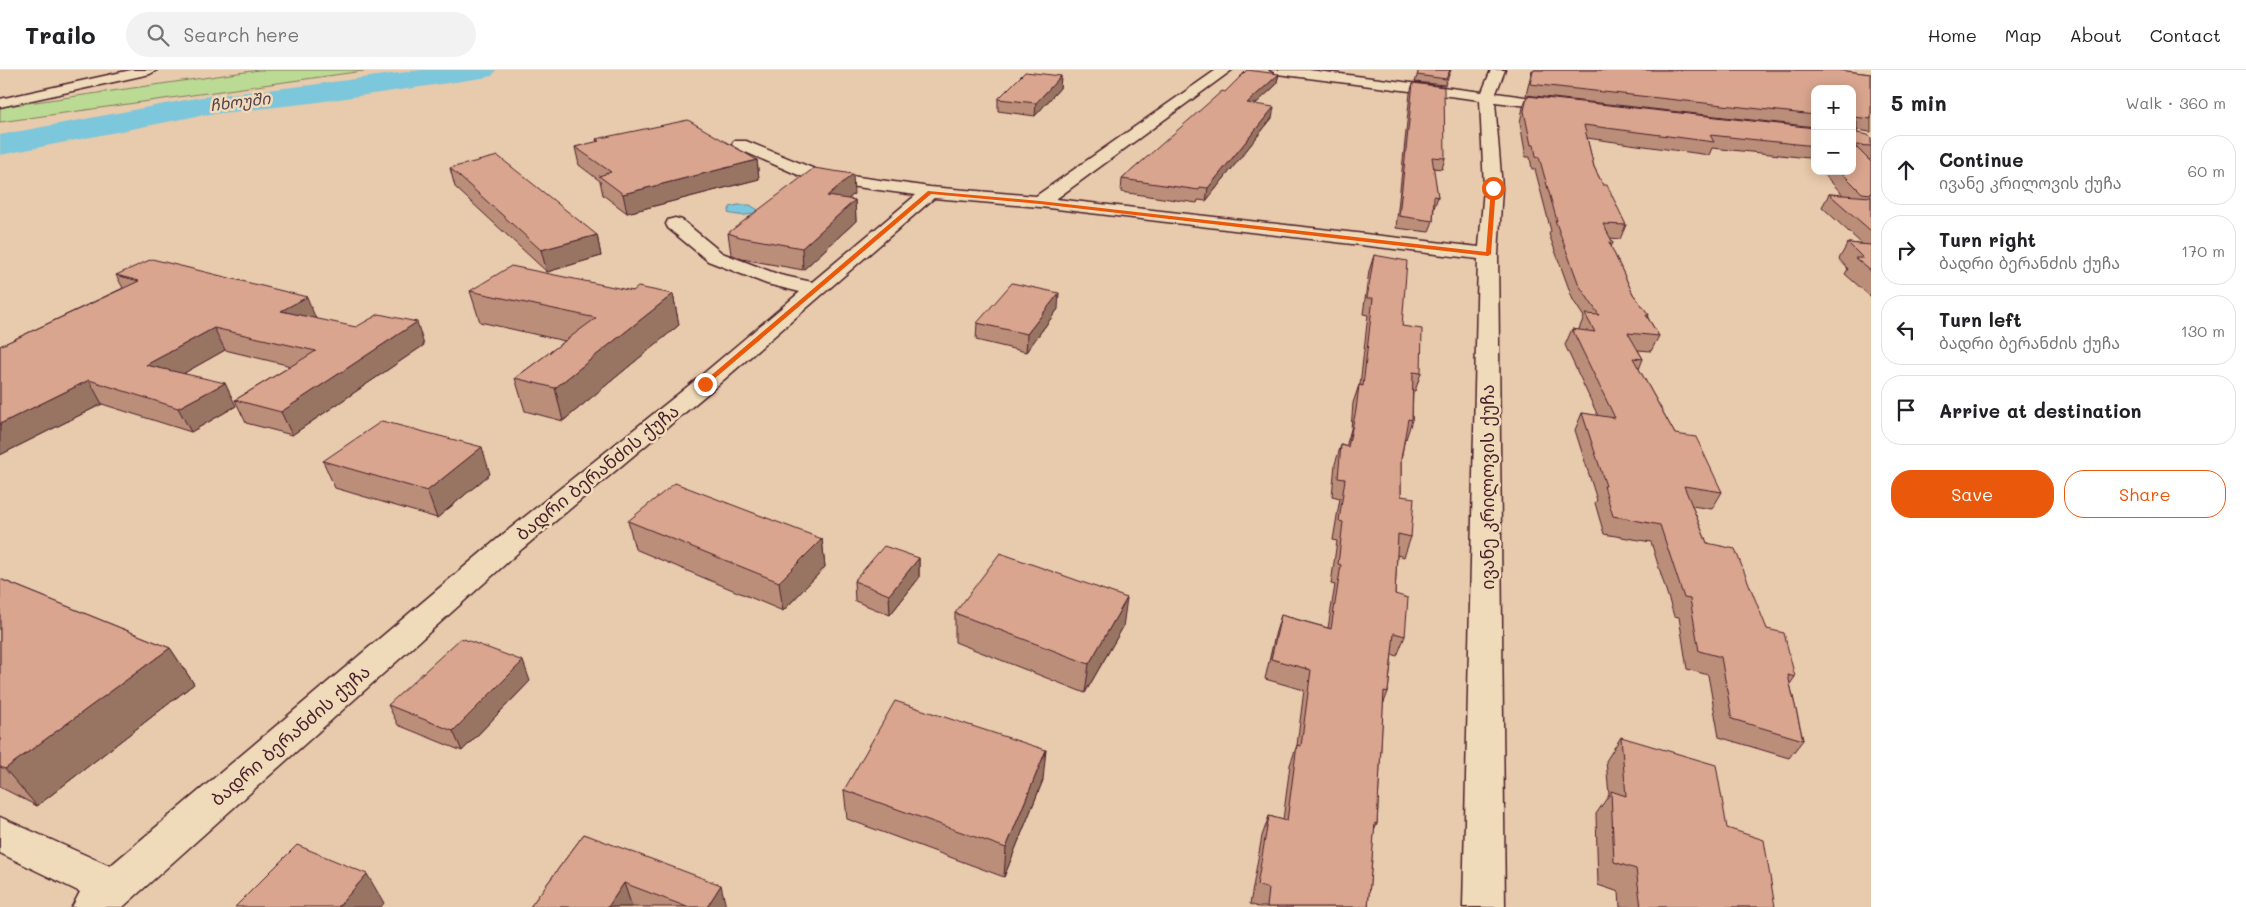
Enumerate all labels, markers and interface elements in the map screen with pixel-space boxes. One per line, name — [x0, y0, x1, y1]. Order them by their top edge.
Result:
search box — [126, 12, 476, 57]
text: Trailo — [25, 19, 96, 50]
icon: search — [144, 21, 172, 49]
text: Search here — [184, 22, 299, 47]
text: Home — [1928, 23, 1977, 47]
text: Map — [2005, 23, 2041, 47]
text: About — [2069, 23, 2122, 47]
text: Contact — [2150, 23, 2221, 47]
map controls — [1811, 85, 1856, 175]
button: + — [1811, 85, 1856, 130]
water label: ჩხოუში — [209, 87, 272, 115]
text: 5 min — [1891, 89, 1947, 116]
text: Walk · 360 m — [2125, 92, 2226, 113]
button: − — [1811, 130, 1856, 175]
text: Continue — [1939, 147, 2024, 172]
icon: ahead — [1892, 156, 1920, 184]
text: 60 m — [2188, 160, 2225, 181]
text: ივანე კრილოვის ქუჩა — [1939, 172, 2122, 193]
route start — [1482, 177, 1505, 200]
text: Turn right — [1939, 227, 2036, 252]
icon: right — [1892, 236, 1920, 264]
text: 170 m — [2181, 240, 2225, 261]
text: ბადრი ბერანძის ქუჩა — [1939, 252, 2120, 273]
text: Turn left — [1939, 307, 2022, 332]
icon: left — [1892, 316, 1920, 344]
text: 130 m — [2181, 320, 2225, 341]
text: ბადრი ბერანძის ქუჩა — [1939, 332, 2120, 353]
route end — [694, 373, 717, 396]
street label: ივანე კრილოვის ქუჩა — [1475, 384, 1499, 590]
icon: arrive — [1892, 396, 1920, 424]
text: Arrive at destination — [1939, 398, 2142, 423]
street label: ბადრი ბერანძის ქუჩა — [510, 399, 684, 545]
button: Save — [1891, 470, 2054, 518]
button: Share — [2064, 470, 2226, 518]
street label: ბადრი ბერანძის ქუჩა — [205, 659, 375, 811]

